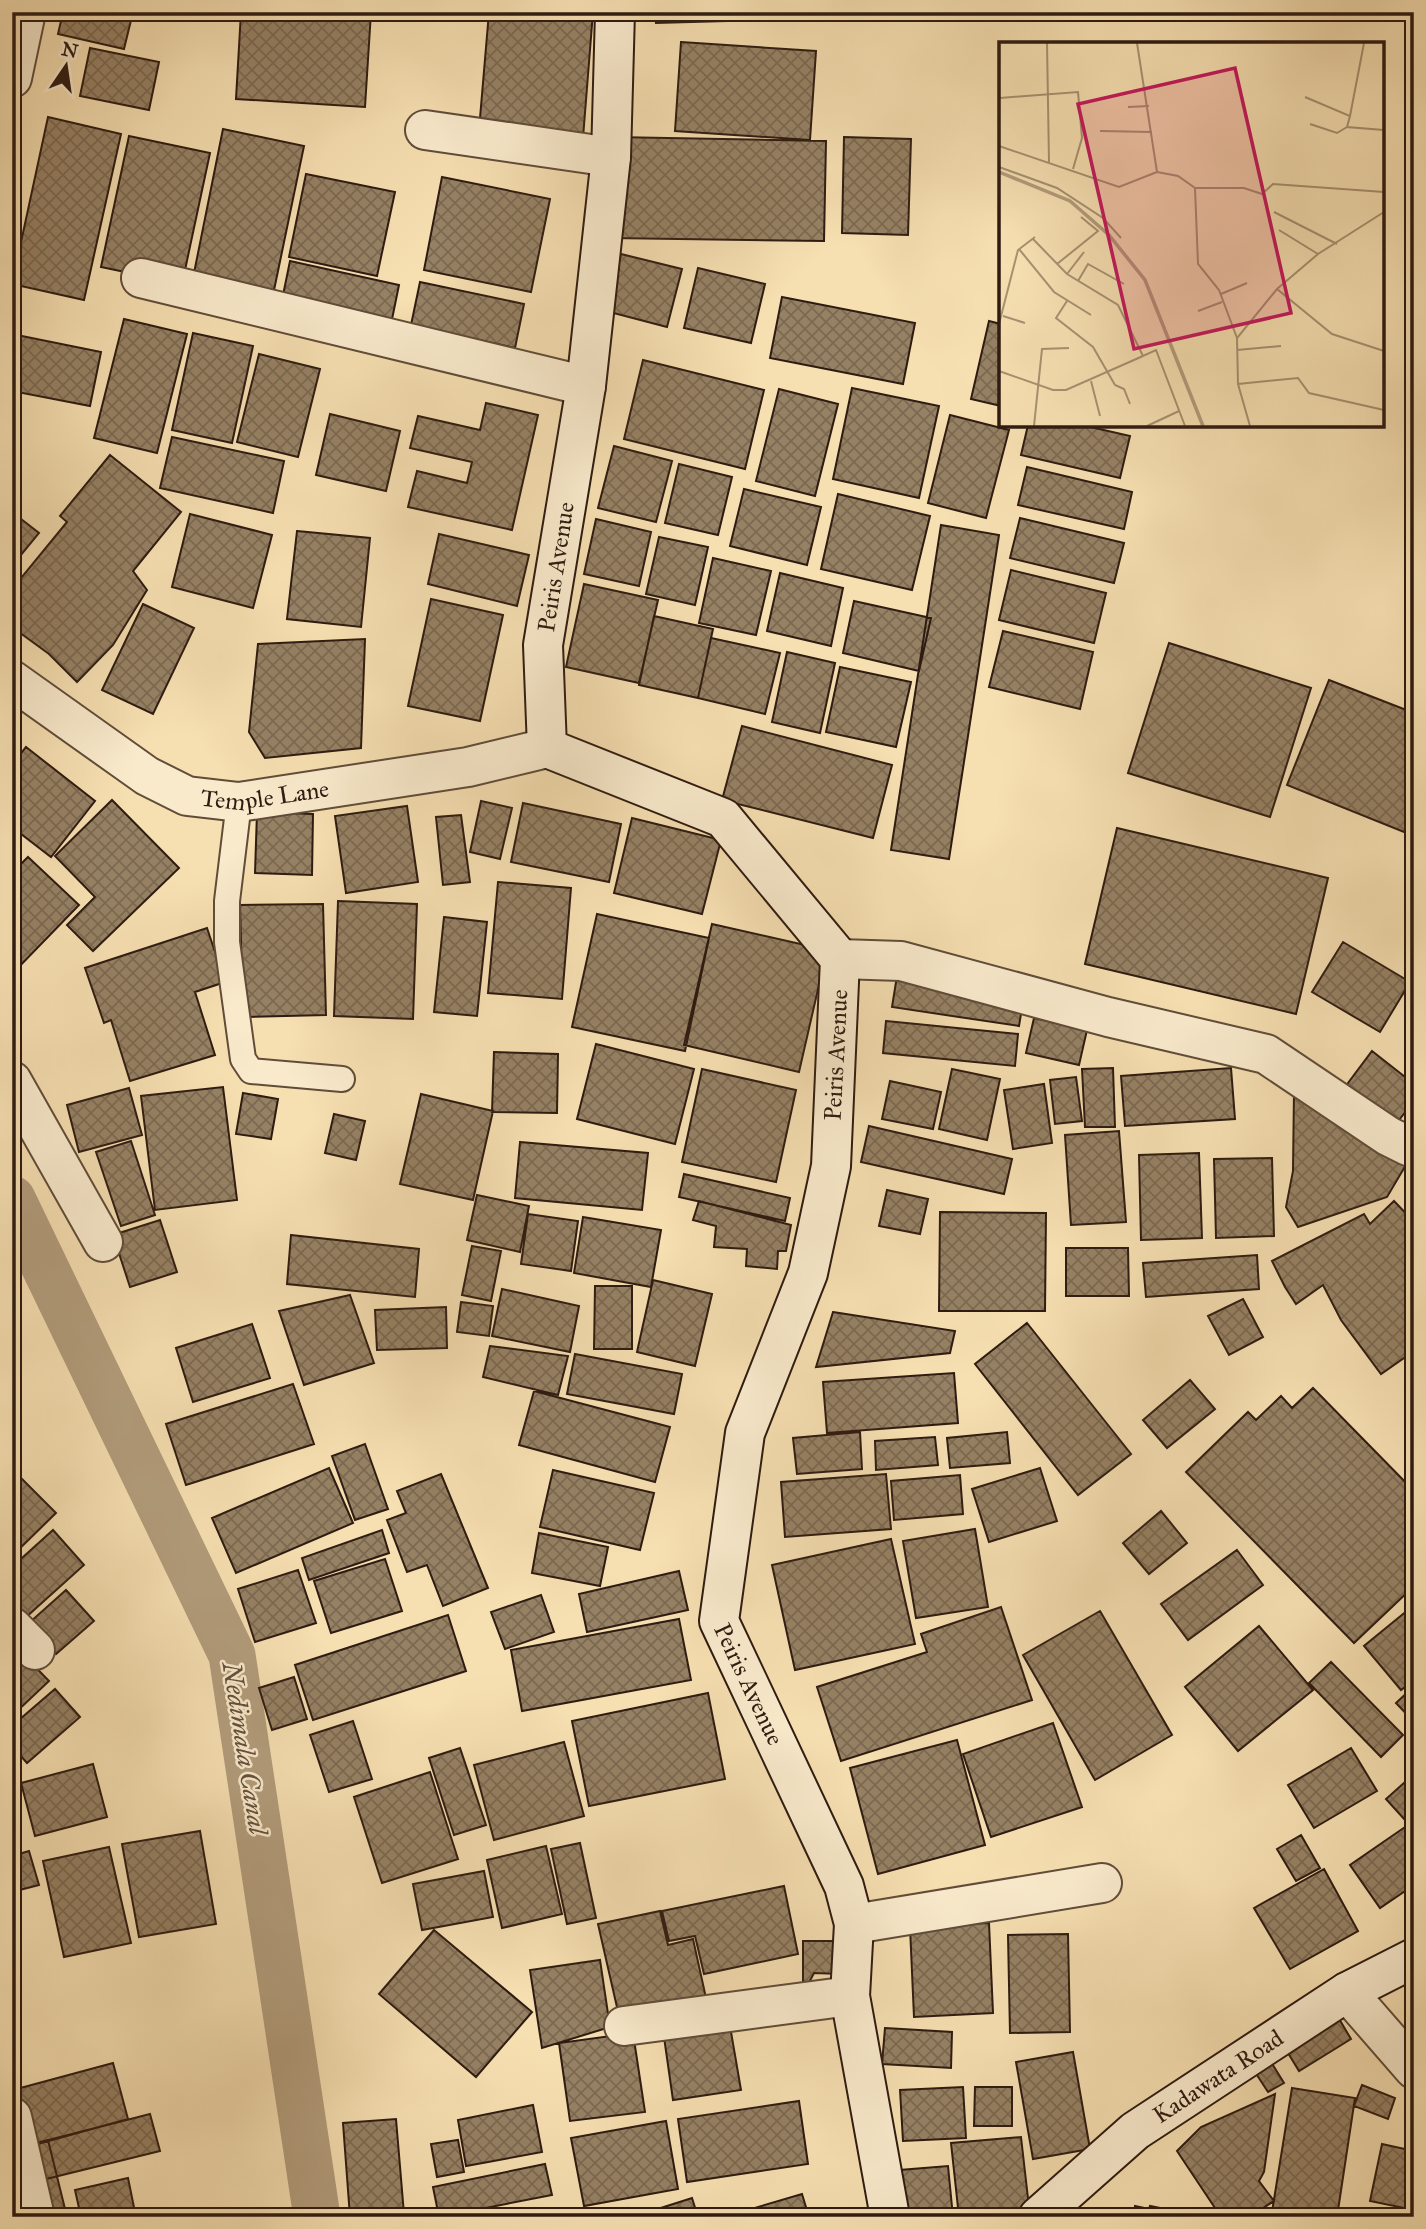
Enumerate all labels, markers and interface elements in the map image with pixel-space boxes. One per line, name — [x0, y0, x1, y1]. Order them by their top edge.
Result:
north arrow — [32, 32, 102, 102]
text: N — [59, 37, 80, 63]
inset map — [999, 42, 1384, 427]
street label: Peiris Avenue — [531, 500, 581, 634]
street label: Temple Lane — [199, 773, 331, 818]
street label: Peiris Avenue — [818, 989, 854, 1121]
street label: Peiris Avenue — [707, 1618, 790, 1750]
water label: Nedimala Canal — [215, 1658, 275, 1838]
street label: Kadawata Road — [1147, 2023, 1289, 2130]

